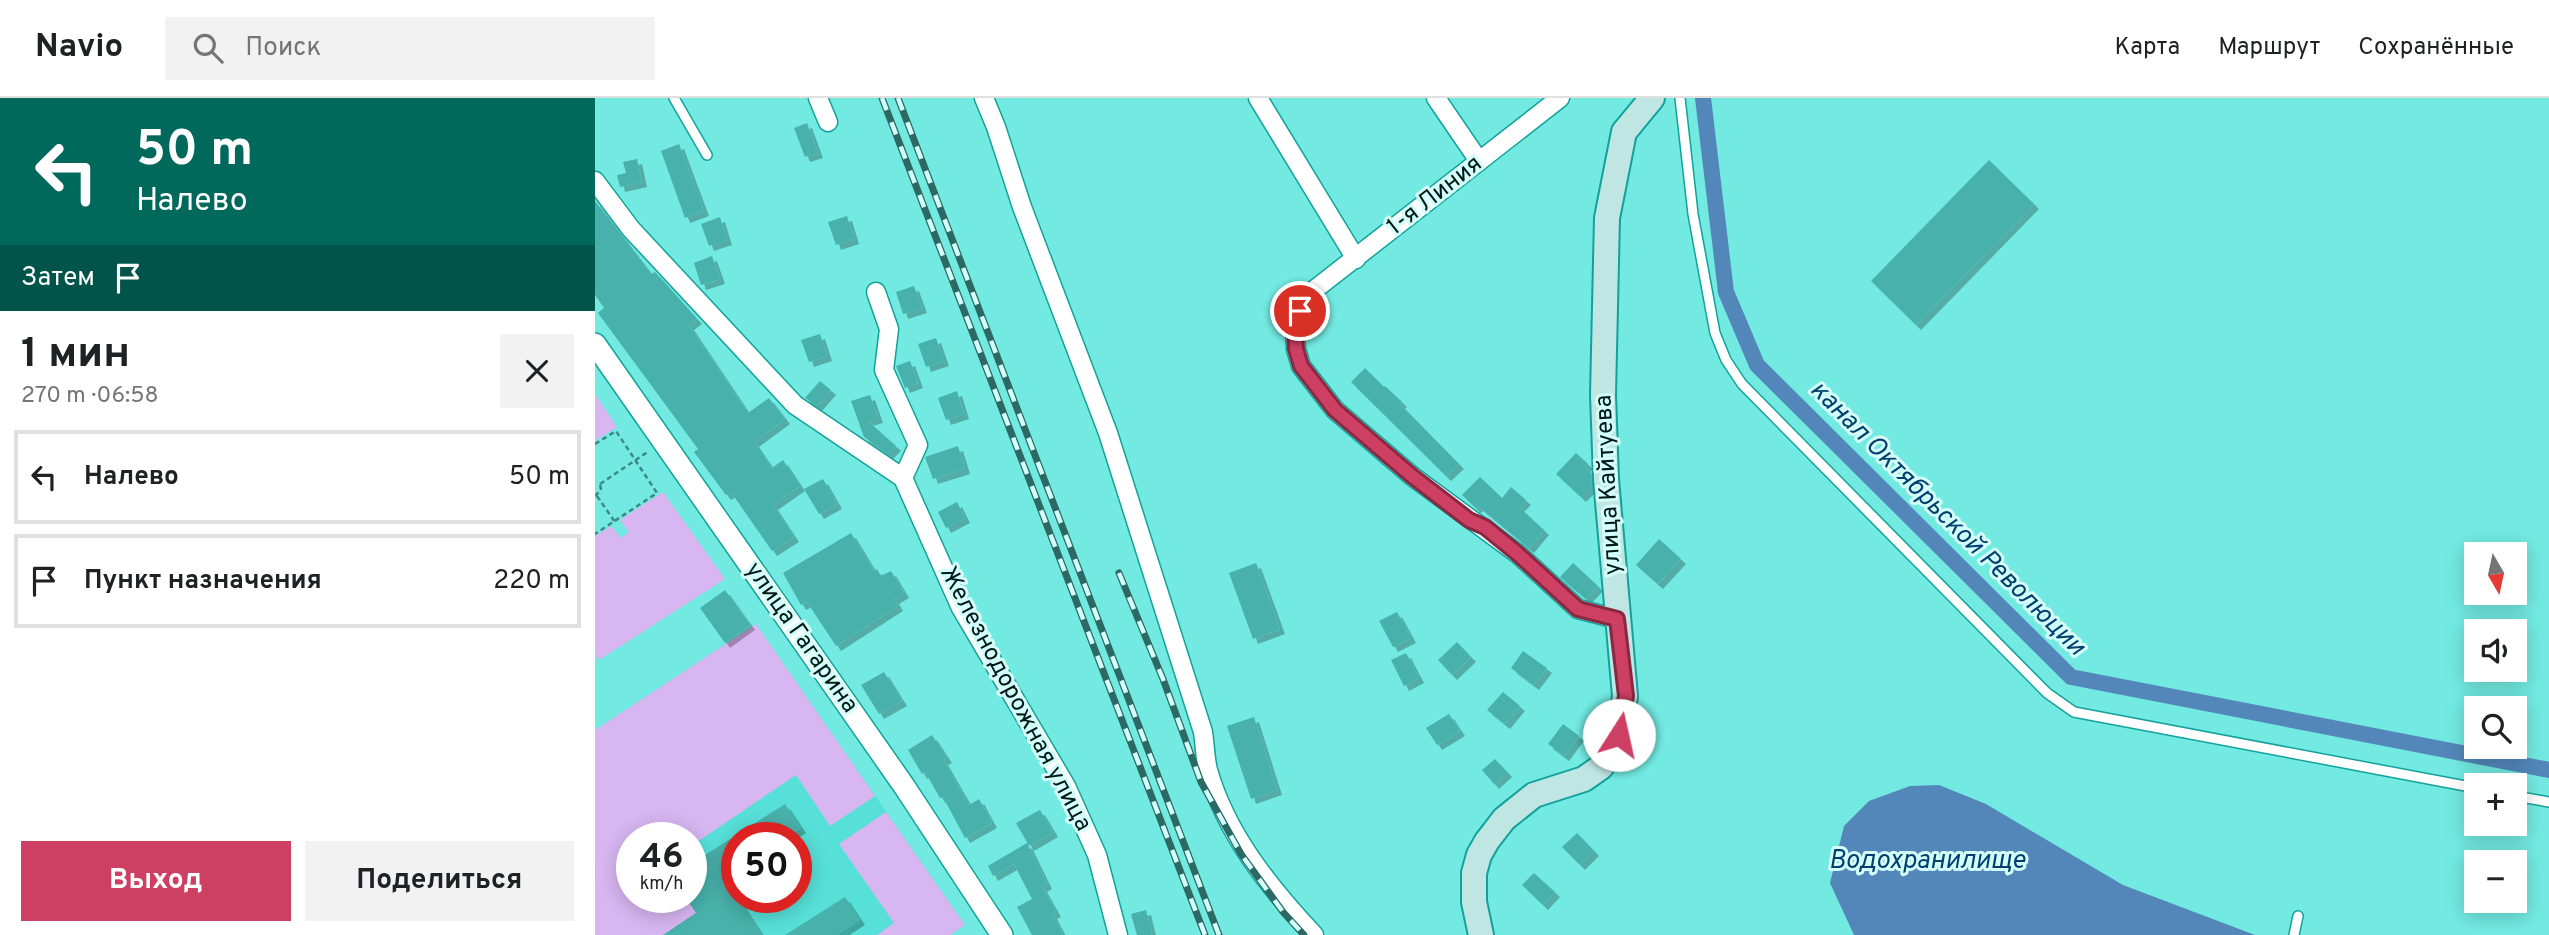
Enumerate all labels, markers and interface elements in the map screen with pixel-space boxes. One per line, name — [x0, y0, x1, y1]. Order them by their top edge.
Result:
search box — [165, 17, 655, 80]
text: Navio — [35, 27, 123, 69]
icon: search — [189, 29, 227, 67]
text: Поиск — [245, 32, 321, 65]
text: Карта — [2114, 33, 2180, 63]
text: Маршрут — [2218, 33, 2320, 63]
text: Сохранённые — [2358, 33, 2514, 63]
text: 50 m — [136, 121, 253, 183]
icon: left — [21, 126, 112, 217]
street label: 1-я Линия — [1381, 149, 1489, 243]
text: Налево — [136, 182, 248, 222]
icon: arrive — [109, 259, 147, 297]
text: Затем — [21, 262, 95, 295]
pin — [1270, 281, 1330, 341]
icon: arrive — [1281, 292, 1319, 330]
text: 1 мин — [21, 329, 130, 382]
button: close — [500, 334, 574, 408]
water label: канал Октябрьской Революции — [1802, 374, 2092, 664]
text: 270 m · 06:58 — [21, 382, 159, 411]
street label: улица Кайтуева — [1589, 394, 1629, 576]
icon: left — [25, 458, 63, 496]
text: Налево — [84, 461, 179, 494]
text: 50 m — [509, 461, 570, 494]
north arrow — [2464, 542, 2527, 606]
map controls — [2464, 542, 2527, 913]
street label: улица Гагарина — [738, 557, 864, 719]
street label: Железнодорожная улица — [932, 561, 1098, 837]
icon: arrive — [25, 562, 63, 600]
text: Пункт назначения — [84, 565, 322, 598]
text: 220 m — [493, 565, 570, 598]
button: sound — [2464, 619, 2527, 682]
button: search — [2464, 696, 2527, 759]
position arrow — [1582, 698, 1656, 772]
button: + — [2464, 773, 2527, 836]
speed limit sign: 50 — [721, 822, 812, 913]
text: 46 — [640, 836, 684, 880]
button: Выход — [21, 841, 291, 921]
button: Поделиться — [305, 841, 574, 921]
water label: Водохранилище — [1829, 845, 2026, 878]
button: − — [2464, 850, 2527, 913]
text: km/h — [640, 873, 683, 896]

